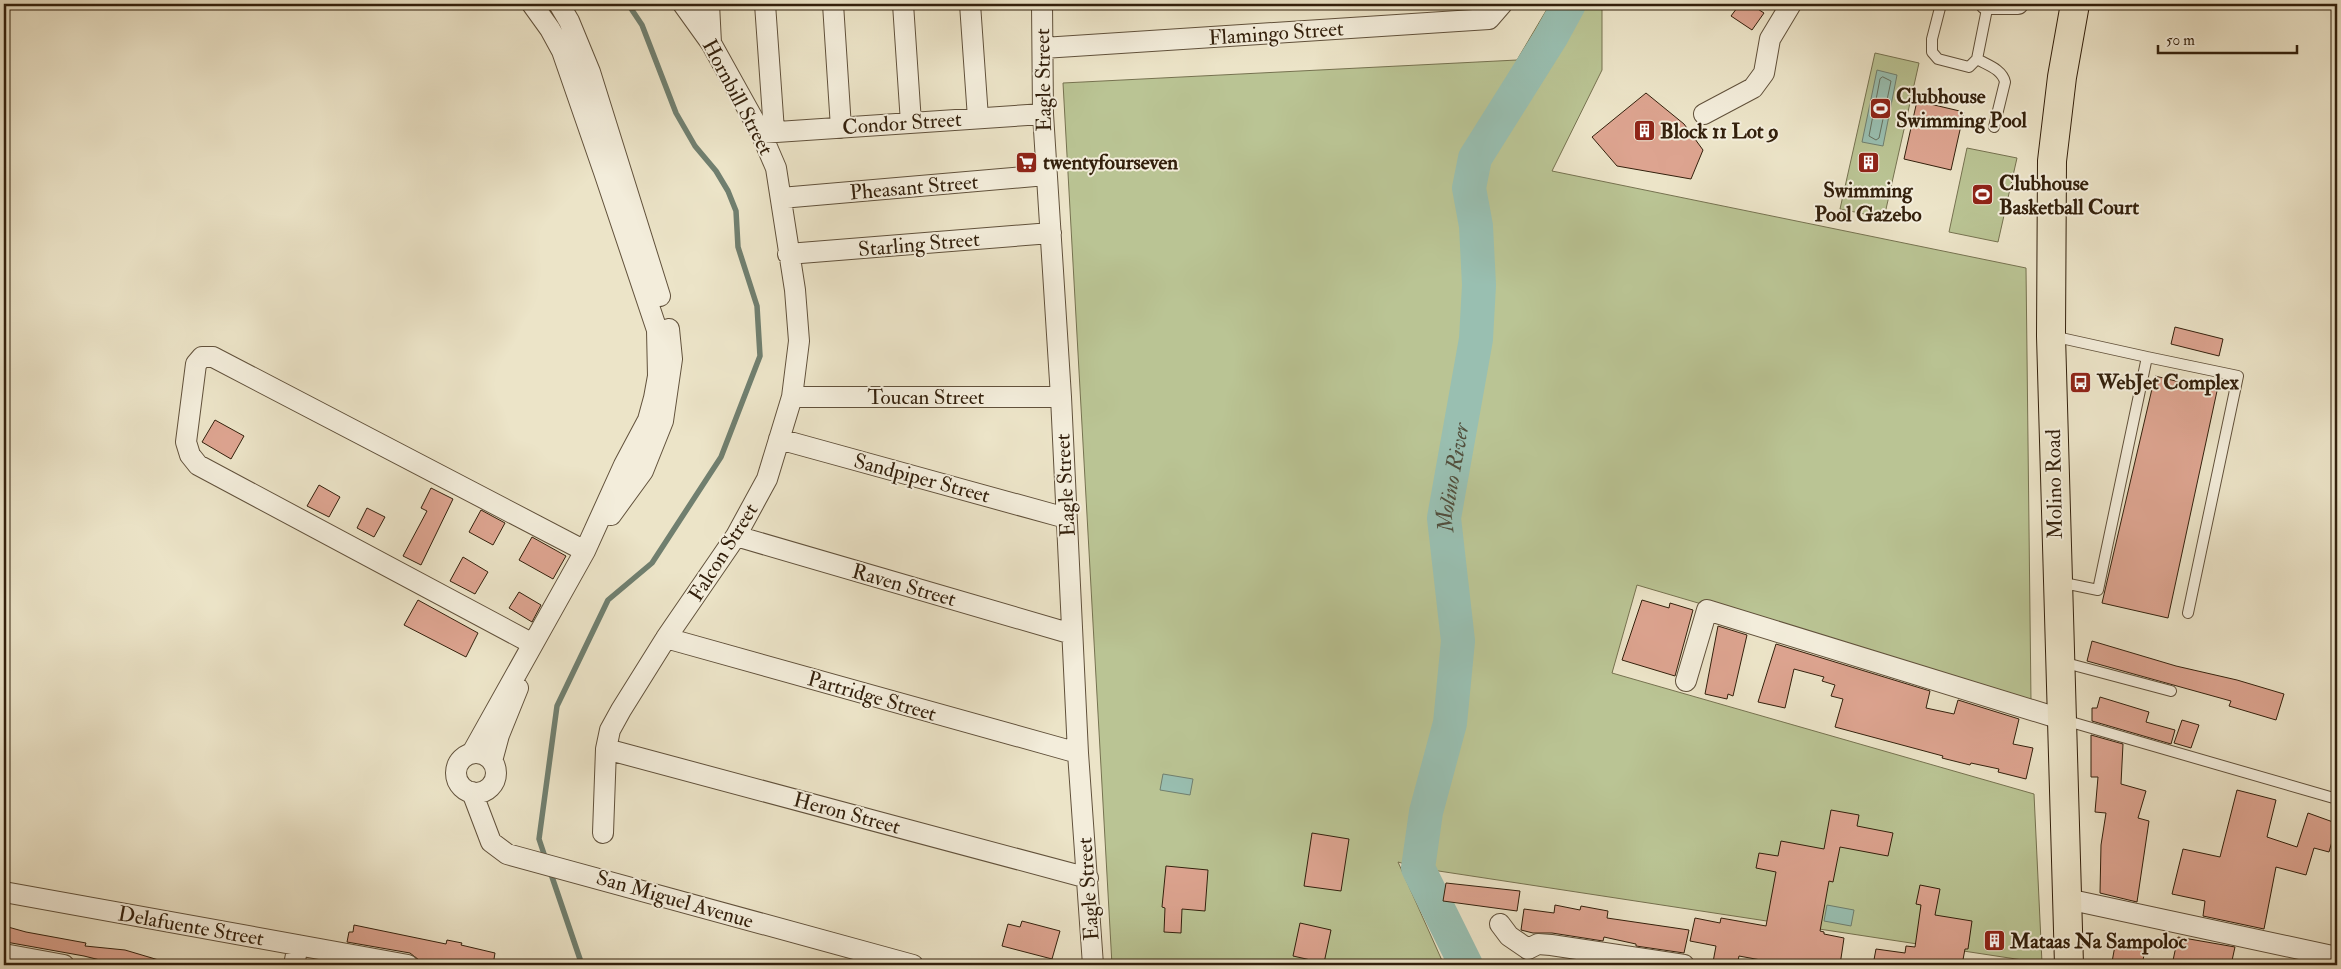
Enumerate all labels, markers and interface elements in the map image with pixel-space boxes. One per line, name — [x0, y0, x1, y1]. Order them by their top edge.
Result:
street label: Flamingo Street — [1208, 15, 1345, 52]
scale bar — [2158, 22, 2297, 54]
street label: Eagle Street — [1029, 28, 1058, 132]
text: 50 m — [2166, 31, 2195, 50]
street label: Hornbill Street — [696, 35, 779, 160]
place label: Clubhouse Swimming Pool — [1896, 83, 2028, 134]
sports icon: Clubhouse Swimming Pool — [1868, 96, 1892, 120]
street label: Condor Street — [841, 106, 963, 141]
place label: Block 11 Lot 9 — [1660, 118, 1779, 145]
building icon: Block 11 Lot 9 — [1632, 119, 1656, 143]
place label: twentyfourseven — [1043, 149, 1178, 176]
supermarket icon: twentyfourseven — [1015, 150, 1039, 174]
building icon: Swimming Pool Gazebo — [1856, 151, 1880, 175]
street label: Pheasant Street — [849, 168, 980, 207]
place label: Clubhouse Basketball Court — [1999, 170, 2139, 221]
place label: Swimming Pool Gazebo — [1814, 177, 1922, 228]
sports icon: Clubhouse Basketball Court — [1971, 183, 1995, 207]
street label: Starling Street — [857, 226, 981, 263]
place label: WebJet Complex — [2096, 369, 2239, 396]
bus stop icon: WebJet Complex — [2069, 370, 2093, 394]
street label: Toucan Street — [868, 384, 985, 411]
water label: Molino River — [1430, 419, 1476, 536]
street label: Molino Road — [2040, 428, 2069, 539]
street label: Eagle Street — [1049, 433, 1082, 537]
street label: Sandpiper Street — [851, 447, 993, 510]
street label: Falcon Street — [683, 498, 764, 606]
street label: Raven Street — [849, 558, 959, 613]
street label: Partridge Street — [804, 665, 940, 728]
street label: Heron Street — [790, 786, 903, 841]
street label: Eagle Street — [1071, 836, 1106, 941]
street label: San Miguel Avenue — [593, 864, 757, 935]
street label: Delafuente Street — [116, 900, 266, 953]
place label: Mataas Na Sampoloc — [2009, 928, 2187, 955]
building icon: Mataas Na Sampoloc — [1982, 929, 2006, 953]

